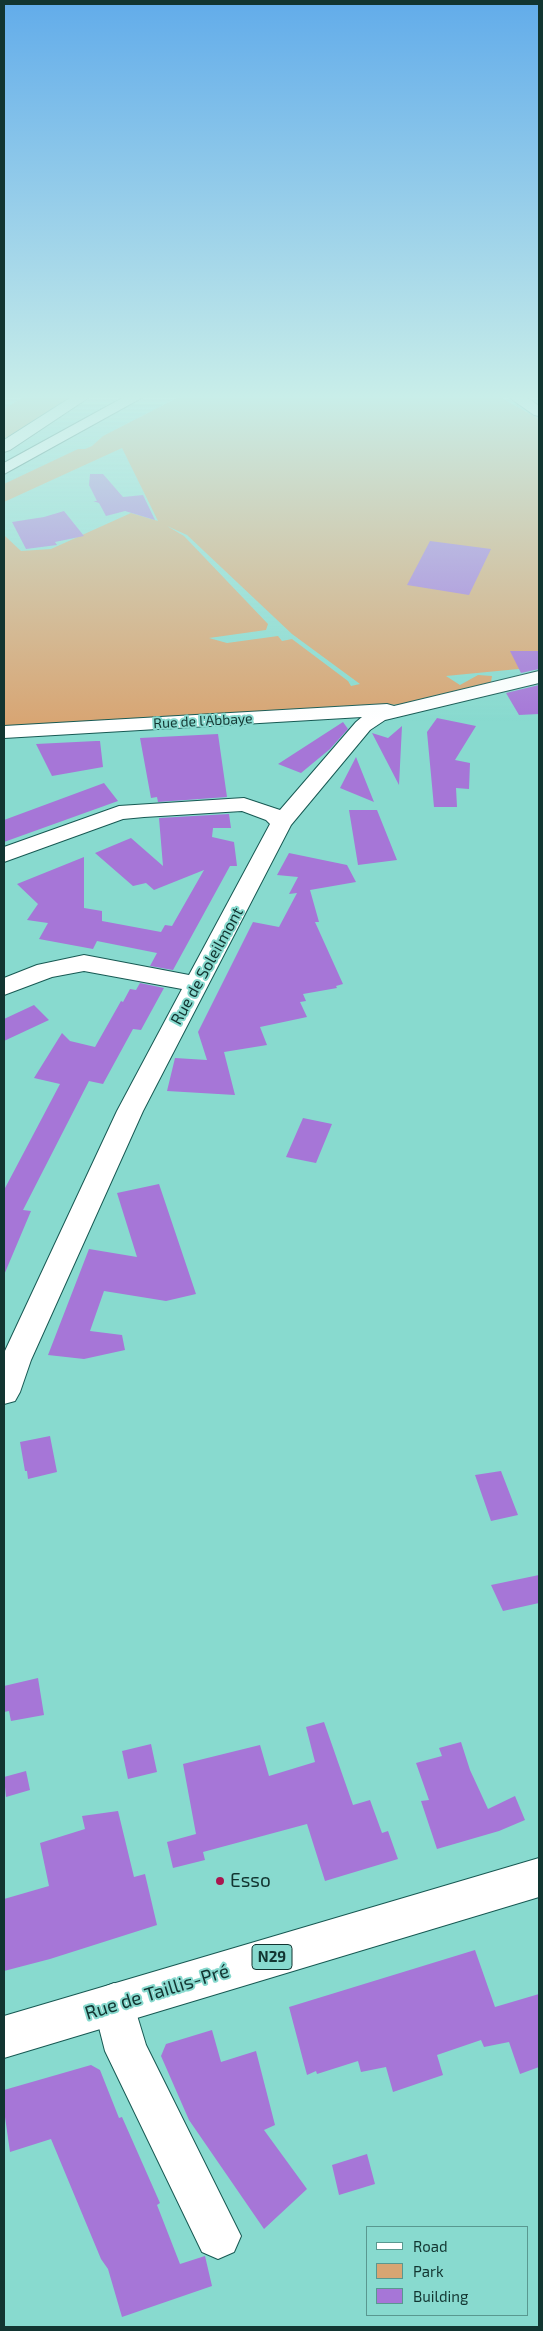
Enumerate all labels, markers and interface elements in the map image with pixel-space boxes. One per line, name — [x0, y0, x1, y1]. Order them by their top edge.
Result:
street label: Rue de l'Abbaye — [153, 710, 253, 732]
street label: Rue de Soleilmont — [167, 904, 247, 1028]
place label: Esso — [230, 1870, 271, 1892]
marker: Esso — [214, 1875, 226, 1887]
road number: N29 — [252, 1944, 292, 1970]
street label: Rue de Taillis-Pré — [82, 1959, 232, 2025]
legend — [366, 2226, 528, 2316]
text: Road — [413, 2237, 448, 2255]
text: Park — [413, 2262, 444, 2280]
text: Building — [413, 2287, 468, 2305]

